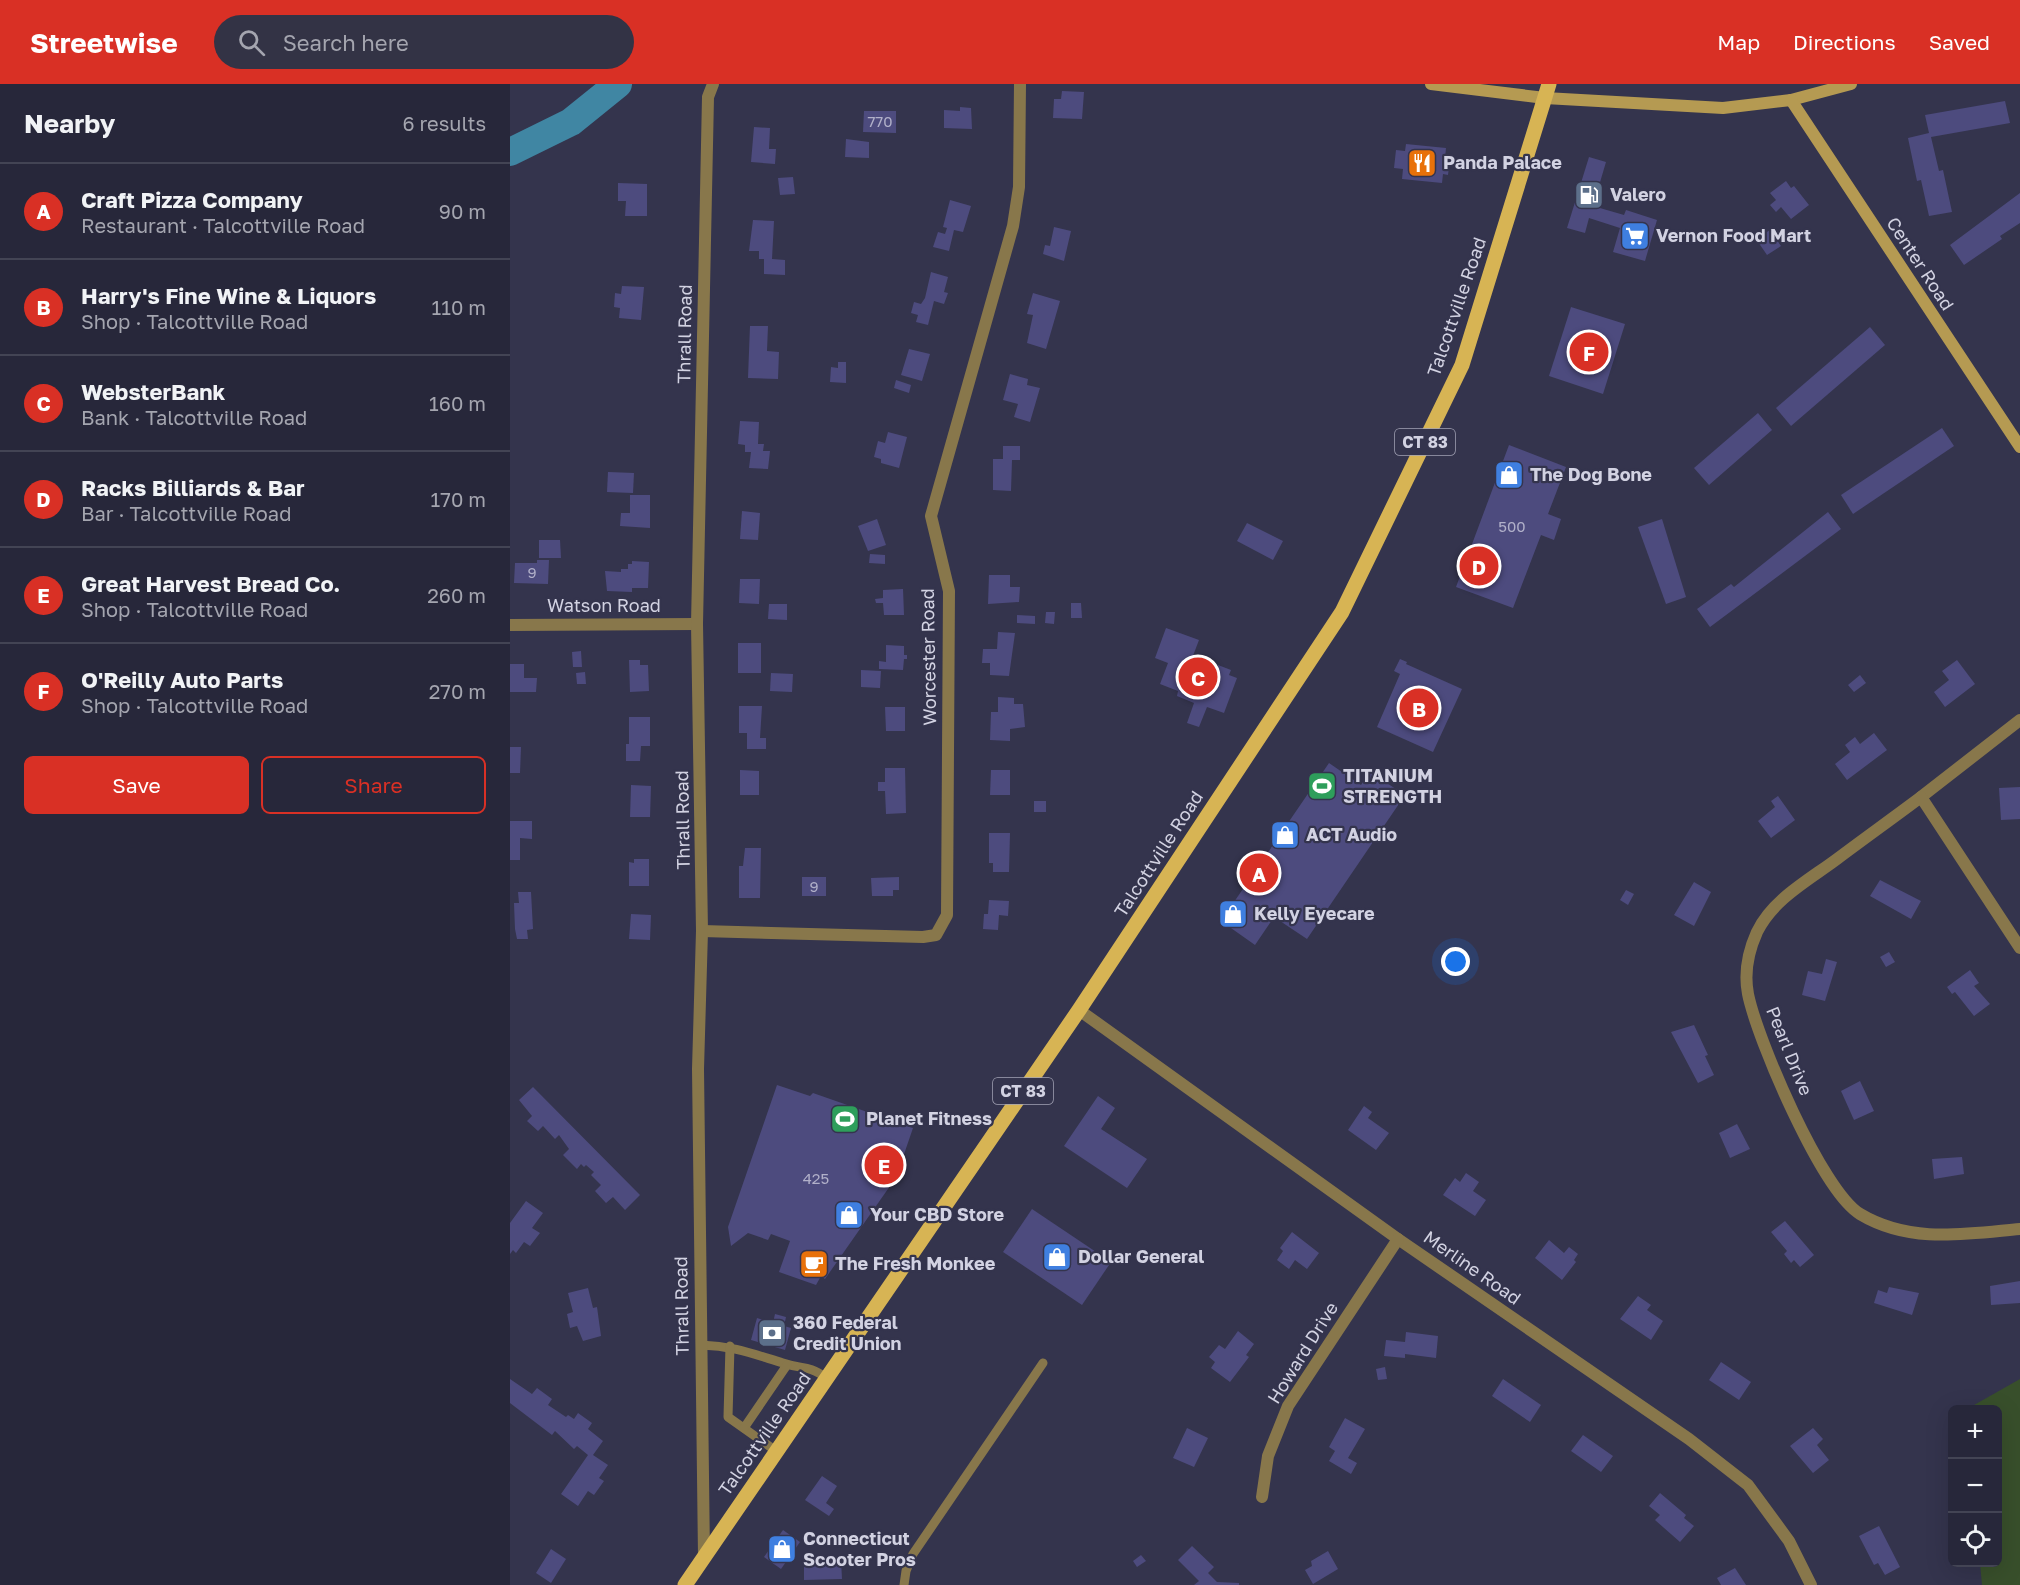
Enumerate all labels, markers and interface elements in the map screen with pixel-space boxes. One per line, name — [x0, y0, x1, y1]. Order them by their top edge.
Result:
search box — [214, 15, 634, 69]
text: Streetwise — [30, 26, 178, 59]
icon: search — [235, 26, 268, 59]
text: Search here — [283, 29, 409, 56]
text: Map — [1717, 29, 1760, 55]
text: Directions — [1793, 29, 1896, 55]
text: Saved — [1929, 29, 1990, 55]
text: Nearby — [24, 108, 115, 139]
text: 6 results — [402, 111, 486, 135]
house number: 770 — [867, 112, 893, 130]
restaurant icon: Panda Palace — [1406, 147, 1438, 179]
place label: Panda Palace — [1443, 151, 1562, 173]
fuel station icon: Valero — [1573, 179, 1605, 211]
place label: Valero — [1610, 183, 1666, 205]
text: Craft Pizza Company — [81, 186, 303, 213]
text: A — [36, 199, 51, 223]
text: 90 m — [439, 199, 486, 223]
text: Restaurant · Talcottville Road — [81, 213, 365, 237]
street label: Center Road — [1883, 213, 1959, 314]
supermarket icon: Vernon Food Mart — [1619, 220, 1651, 252]
place label: Vernon Food Mart — [1656, 224, 1811, 246]
street label: Talcottville Road — [1422, 234, 1490, 379]
text: Harry's Fine Wine & Liquors — [81, 282, 376, 309]
street label: Thrall Road — [672, 284, 696, 384]
text: B — [36, 295, 51, 319]
text: 110 m — [432, 295, 486, 319]
text: Shop · Talcottville Road — [81, 309, 308, 333]
pin: F — [1570, 330, 1608, 374]
text: WebsterBank — [81, 378, 225, 405]
text: C — [36, 391, 51, 415]
text: 160 m — [429, 391, 486, 415]
text: Bank · Talcottville Road — [81, 405, 307, 429]
road number: CT 83 — [1395, 429, 1455, 455]
shop icon: The Dog Bone — [1493, 459, 1525, 491]
place label: The Dog Bone — [1530, 463, 1652, 485]
text: Racks Billiards & Bar — [81, 474, 304, 501]
text: D — [36, 487, 51, 511]
text: 170 m — [431, 487, 486, 511]
text: Bar · Talcottville Road — [81, 501, 291, 525]
house number: 500 — [1498, 517, 1526, 535]
pin: D — [1460, 544, 1498, 588]
house number: 9 — [527, 563, 537, 581]
text: Great Harvest Bread Co. — [81, 570, 340, 597]
text: E — [37, 583, 50, 607]
text: 260 m — [427, 583, 486, 607]
street label: Worcester Road — [916, 588, 940, 726]
street label: Watson Road — [547, 594, 661, 616]
text: Shop · Talcottville Road — [81, 597, 308, 621]
pin: C — [1178, 654, 1218, 700]
text: O'Reilly Auto Parts — [81, 666, 283, 693]
text: F — [38, 679, 49, 703]
text: 270 m — [429, 679, 486, 703]
pin: B — [1400, 686, 1438, 730]
text: Shop · Talcottville Road — [81, 693, 308, 717]
button: Save — [24, 756, 249, 814]
button: Share — [261, 756, 486, 814]
place label: TITANIUM STRENGTH — [1343, 764, 1442, 807]
street label: Thrall Road — [670, 770, 694, 870]
sports icon: TITANIUM STRENGTH — [1306, 770, 1338, 802]
street label: Talcottville Road — [1109, 786, 1207, 921]
shop icon: ACT Audio — [1269, 819, 1301, 851]
place label: ACT Audio — [1306, 823, 1397, 845]
pin: A — [1240, 850, 1278, 896]
house number: 9 — [809, 877, 819, 895]
shop icon: Kelly Eyecare — [1217, 898, 1249, 930]
place label: Kelly Eyecare — [1254, 902, 1375, 924]
your location — [1441, 947, 1470, 976]
street label: Pearl Drive — [1762, 1003, 1818, 1098]
road number: CT 83 — [993, 1078, 1053, 1104]
sports icon: Planet Fitness — [829, 1103, 861, 1135]
place label: Planet Fitness — [866, 1107, 992, 1129]
pin: E — [864, 1142, 904, 1188]
house number: 425 — [803, 1169, 829, 1187]
shop icon: Your CBD Store — [833, 1199, 865, 1231]
place label: Your CBD Store — [870, 1203, 1004, 1225]
street label: Merline Road — [1420, 1226, 1525, 1309]
shop icon: Dollar General — [1041, 1241, 1073, 1273]
place label: Dollar General — [1078, 1245, 1204, 1267]
cafe icon: The Fresh Monkee — [798, 1248, 830, 1280]
place label: The Fresh Monkee — [835, 1252, 996, 1274]
street label: Thrall Road — [669, 1256, 693, 1356]
street label: Howard Drive — [1262, 1298, 1342, 1407]
place label: 360 Federal Credit Union — [793, 1311, 902, 1354]
bank icon: 360 Federal Credit Union — [756, 1317, 788, 1349]
street label: Talcottville Road — [713, 1367, 815, 1499]
map controls — [1948, 1405, 2002, 1567]
button: + — [1948, 1405, 2002, 1459]
button: − — [1948, 1459, 2002, 1513]
button: locate — [1948, 1513, 2002, 1567]
place label: Connecticut Scooter Pros — [803, 1527, 916, 1570]
shop icon: Connecticut Scooter Pros — [766, 1533, 798, 1565]

